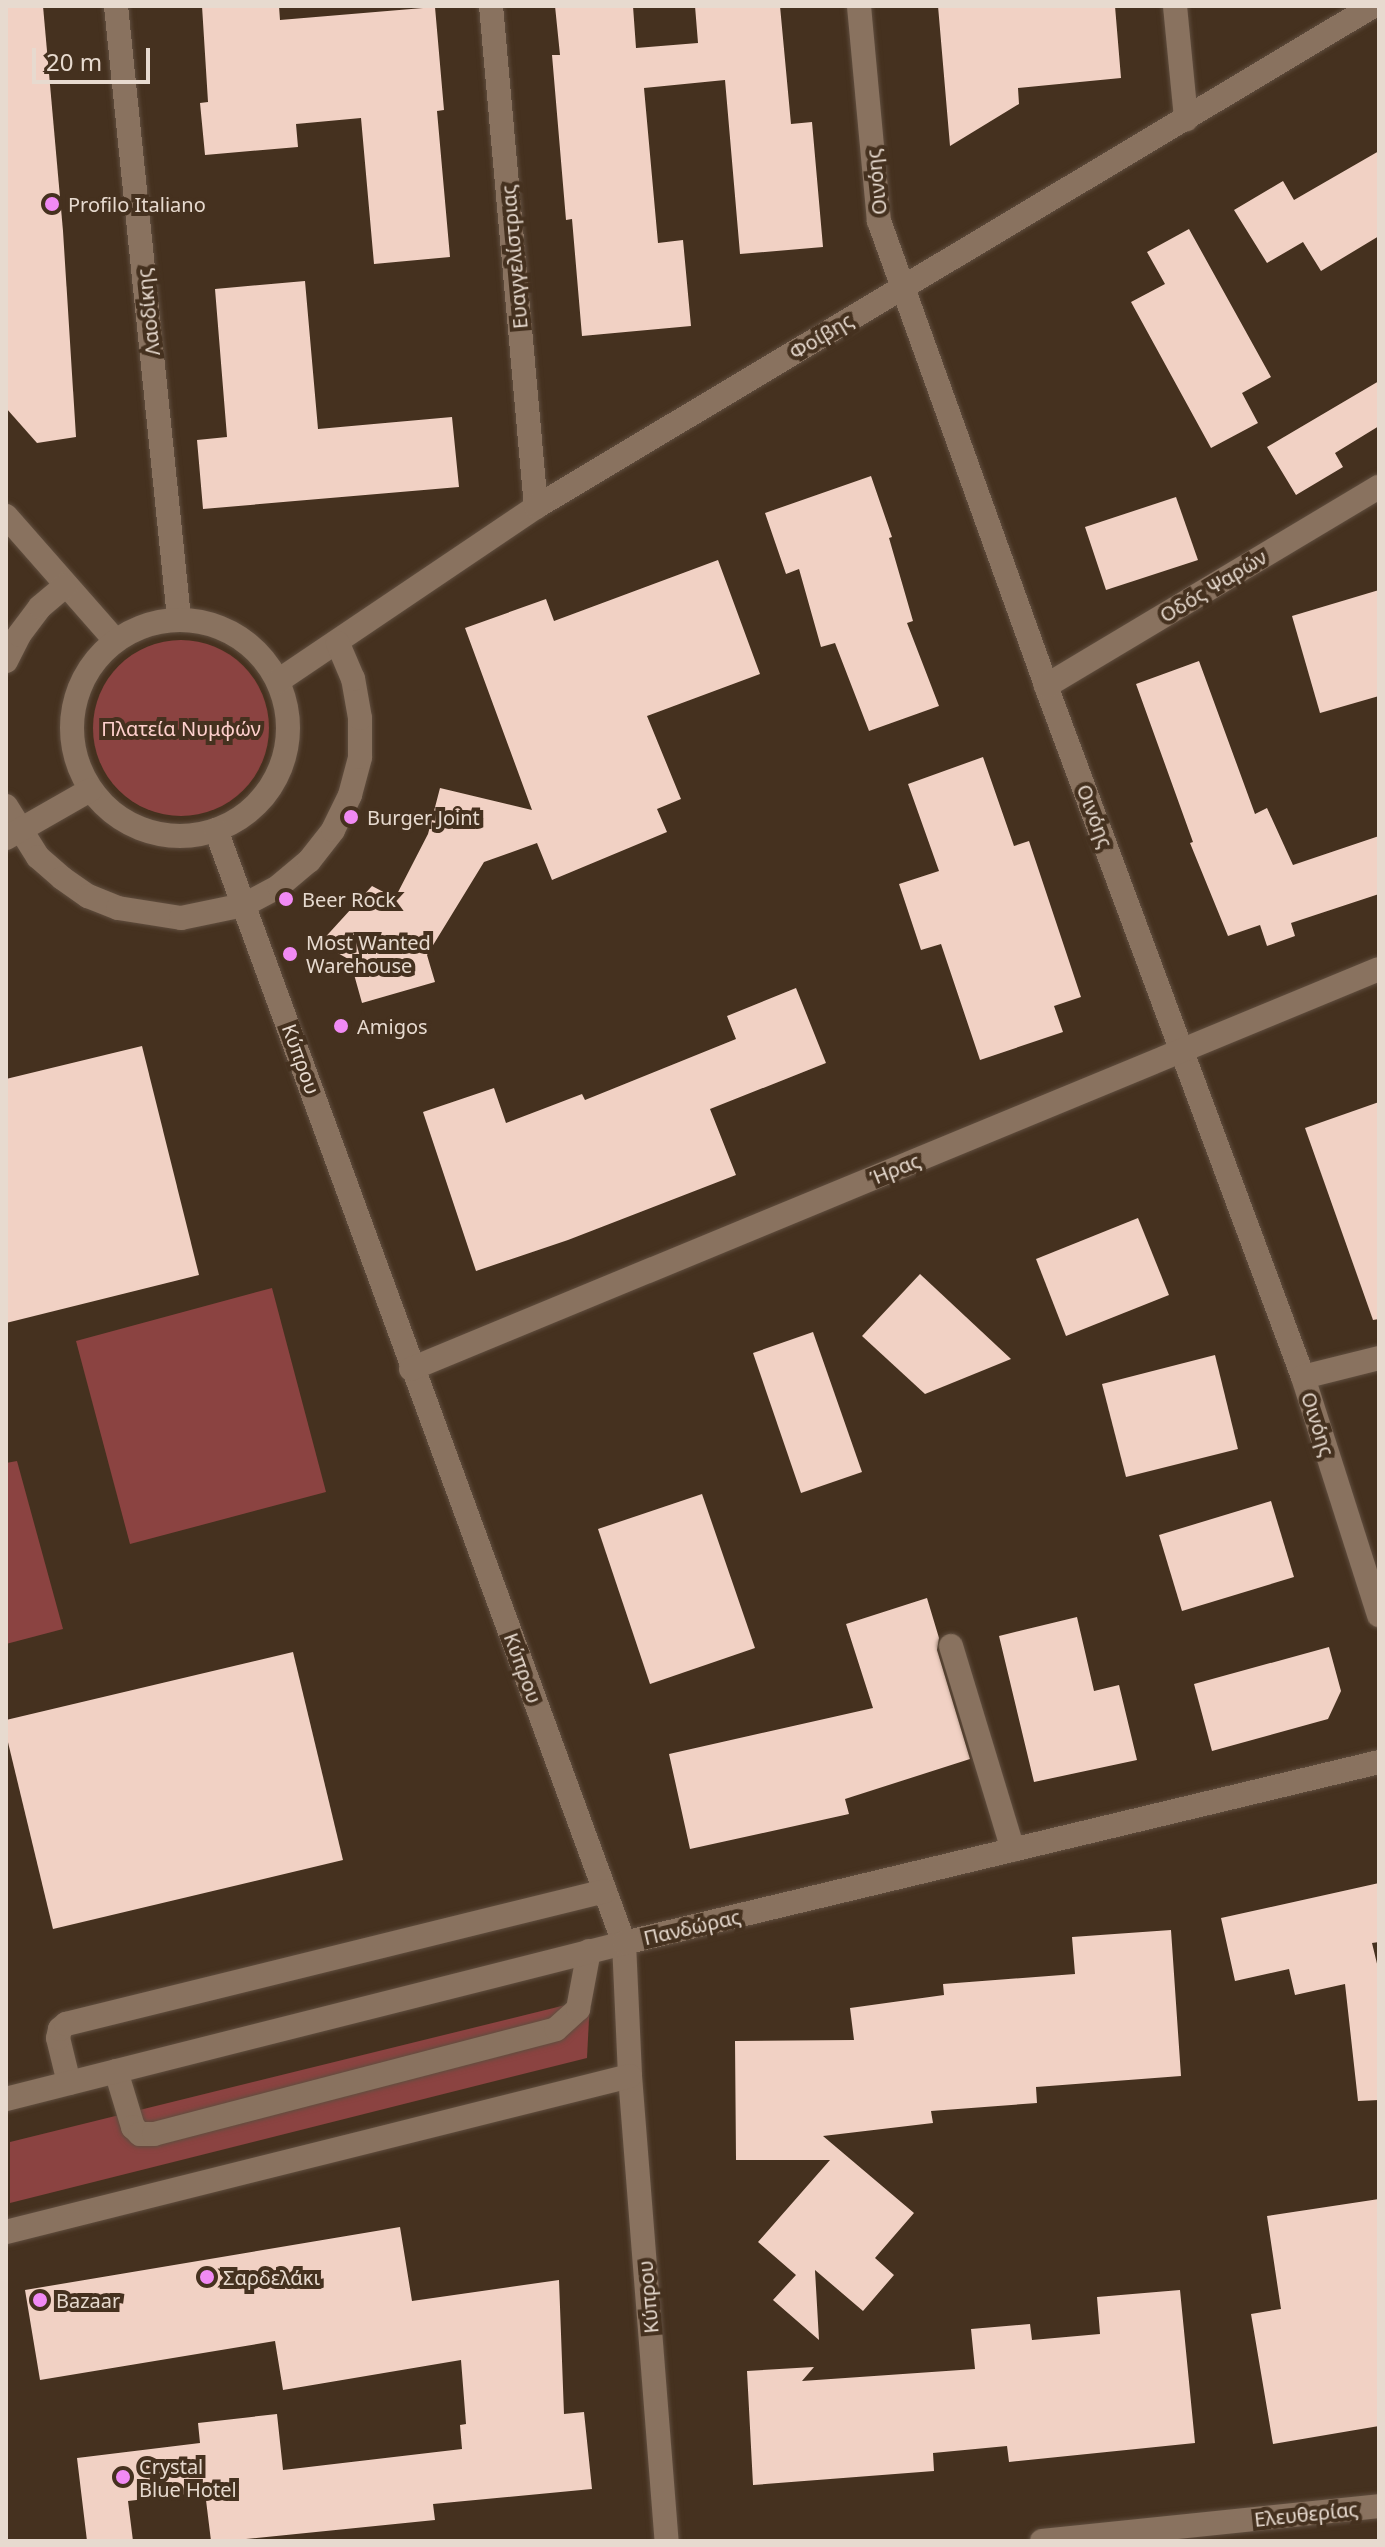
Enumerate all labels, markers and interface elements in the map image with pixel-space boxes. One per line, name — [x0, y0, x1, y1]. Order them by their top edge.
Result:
scale bar — [36, 32, 154, 82]
text: 20 m — [46, 45, 102, 78]
street label: Οινόης — [861, 148, 891, 216]
street label: Ευαγγελίστριας — [496, 184, 532, 330]
place label: Profilo Italiano — [68, 192, 206, 216]
marker: Profilo Italiano — [43, 195, 61, 213]
street label: Λαοδίκης — [131, 267, 165, 357]
street label: Φοίβης — [785, 308, 857, 364]
street label: Οδóς Ψαρών — [1155, 545, 1271, 627]
park label: Πλατεία Νυμφών — [101, 716, 261, 740]
street label: Οινόης — [1072, 781, 1118, 851]
place label: Burger Joint — [367, 805, 480, 829]
marker: Burger Joint — [342, 808, 360, 826]
place label: Beer Rock — [302, 887, 396, 911]
marker: Beer Rock — [277, 890, 295, 908]
place label: Most Wanted Warehouse — [306, 930, 431, 977]
marker: Most Wanted Warehouse — [281, 945, 299, 963]
place label: Amigos — [357, 1014, 428, 1038]
marker: Amigos — [332, 1017, 350, 1035]
street label: Κύπρου — [277, 1020, 325, 1098]
street label: Ήρας — [866, 1148, 924, 1190]
street label: Οινόης — [1296, 1389, 1340, 1459]
street label: Κύπρου — [499, 1629, 547, 1707]
street label: Πανδώρας — [641, 1904, 743, 1950]
street label: Κύπρου — [633, 2259, 663, 2335]
place label: Σαρδελάκι — [223, 2265, 320, 2289]
marker: Σαρδελάκι — [198, 2268, 216, 2286]
place label: Bazaar — [56, 2288, 120, 2312]
marker: Bazaar — [31, 2291, 49, 2309]
place label: Crystal Blue Hotel — [139, 2454, 237, 2501]
marker: Crystal Blue Hotel — [114, 2468, 132, 2486]
street label: Ελευθερίας — [1253, 2497, 1359, 2531]

